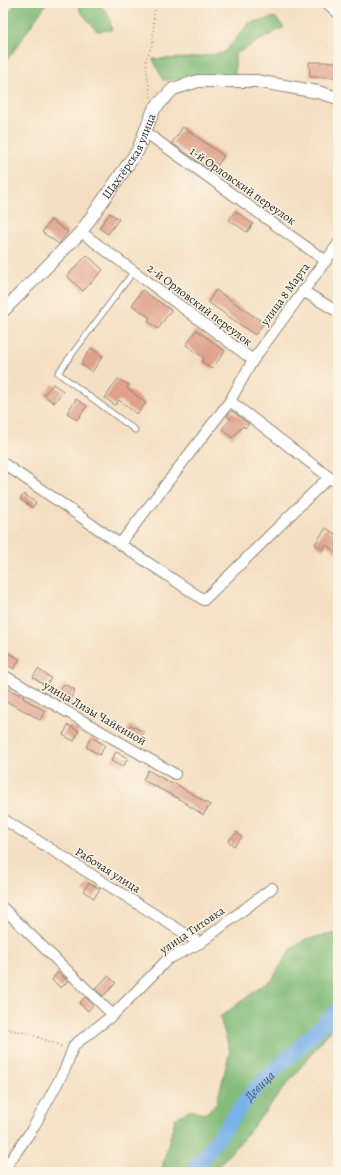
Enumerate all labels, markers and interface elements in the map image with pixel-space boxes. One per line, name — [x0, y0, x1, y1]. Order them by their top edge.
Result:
street label: Шахтёрская улица — [98, 111, 160, 202]
street label: 1-й Орловский переулок — [187, 143, 299, 229]
street label: улица 8 Марта — [256, 259, 313, 329]
street label: 2-й Орловский переулок — [144, 260, 256, 350]
street label: улица Лизы Чайкиной — [40, 677, 149, 749]
street label: Рабочая улица — [72, 844, 144, 897]
street label: улица Титовка — [156, 902, 228, 958]
water label: Девица — [240, 1067, 278, 1105]

